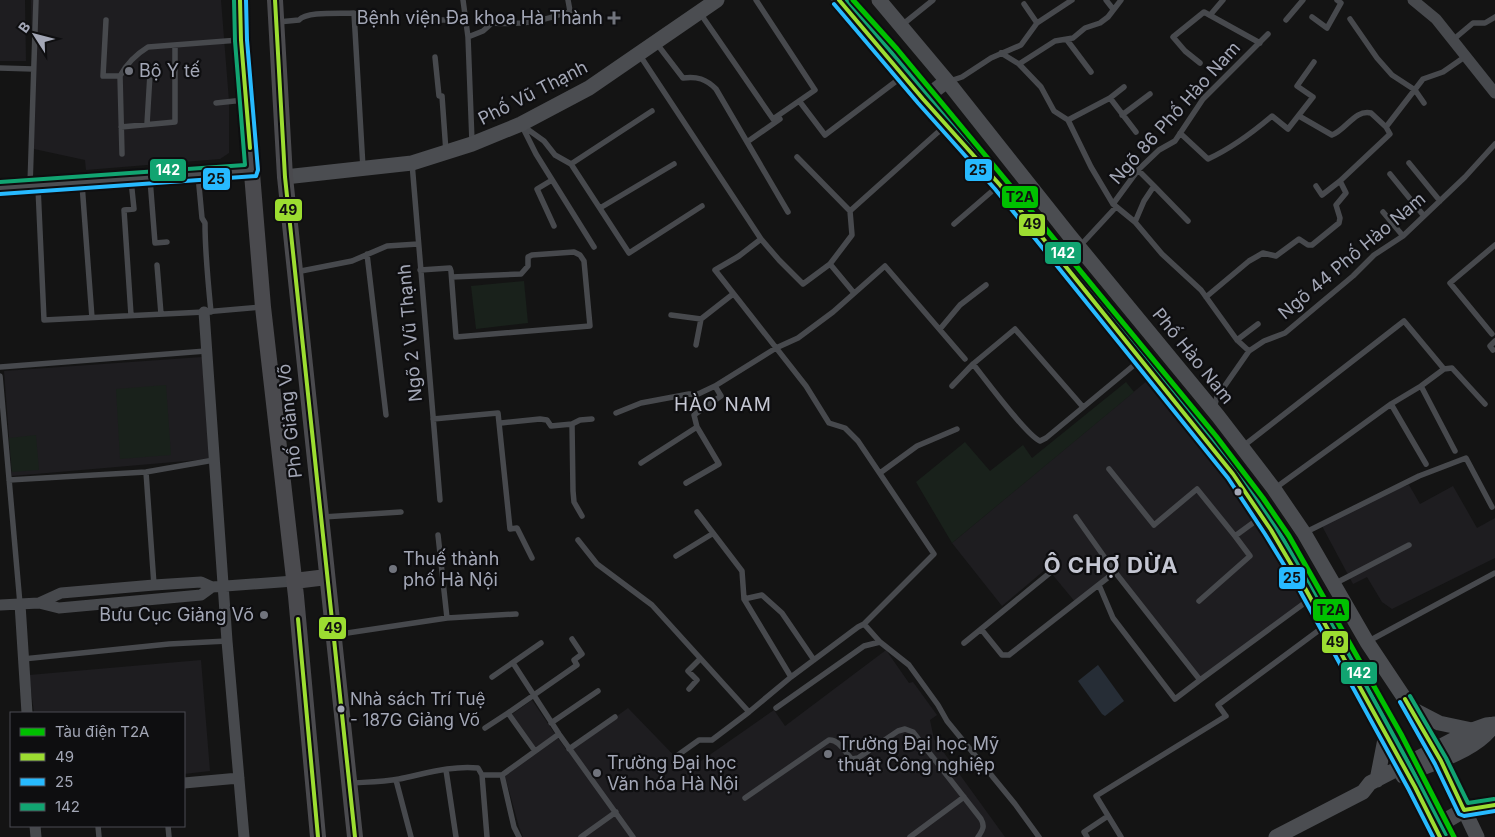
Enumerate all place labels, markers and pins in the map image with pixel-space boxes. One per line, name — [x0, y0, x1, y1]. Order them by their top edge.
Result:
place label: Bệnh viện Đa khoa Hà Thành — [357, 7, 603, 28]
marker: Bệnh viện Đa khoa Hà Thành — [607, 11, 621, 25]
place label: Bộ Y tế — [139, 60, 200, 81]
marker: Bộ Y tế — [123, 65, 135, 77]
unlabelled marker — [1233, 487, 1243, 497]
place label: Thuế thành phố Hà Nội — [403, 548, 499, 590]
marker: Thuế thành phố Hà Nội — [387, 563, 399, 575]
place label: Bưu Cục Giảng Võ — [99, 604, 254, 625]
marker: Bưu Cục Giảng Võ — [258, 609, 270, 621]
place label: Nhà sách Trí Tuệ - 187G Giảng Võ — [350, 689, 486, 730]
marker: Nhà sách Trí Tuệ - 187G Giảng Võ — [336, 704, 346, 714]
place label: Trường Đại học Mỹ thuật Công nghiệp — [838, 733, 999, 775]
marker: Trường Đại học Mỹ thuật Công nghiệp — [822, 748, 834, 760]
place label: Trường Đại học Văn hóa Hà Nội — [607, 752, 738, 794]
marker: Trường Đại học Văn hóa Hà Nội — [591, 767, 603, 779]

